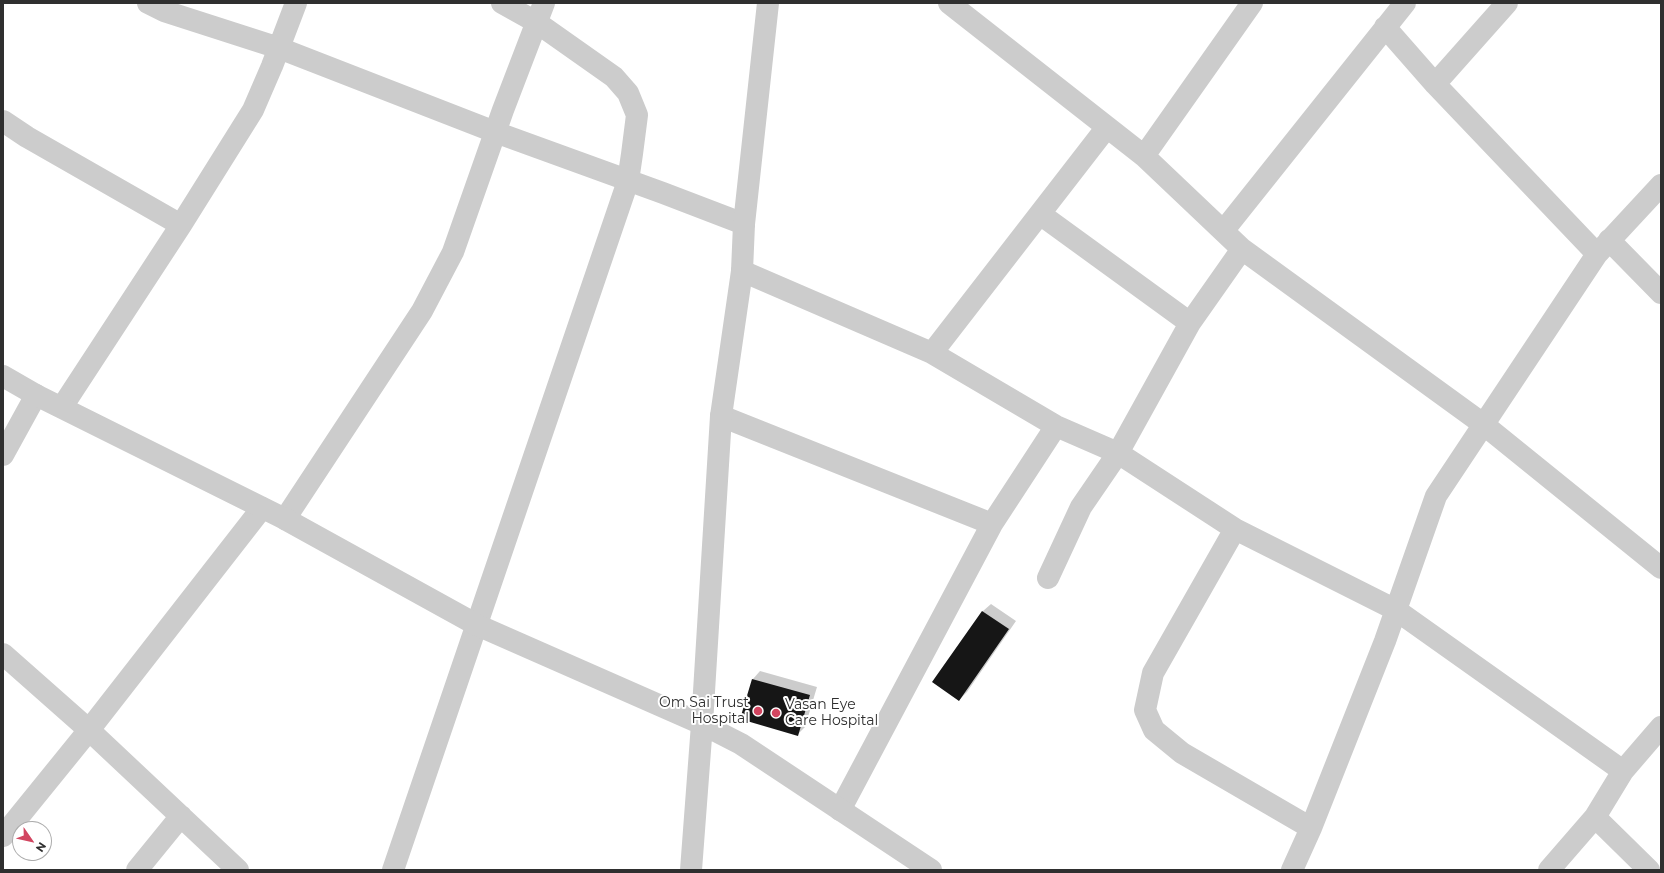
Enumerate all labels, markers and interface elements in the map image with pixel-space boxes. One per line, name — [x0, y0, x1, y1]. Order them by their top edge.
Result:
place label: Om Sai Trust Hospital — [659, 695, 749, 728]
place label: Vasan Eye Care Hospital — [785, 697, 878, 730]
marker: Om Sai Trust Hospital — [752, 705, 764, 717]
marker: Vasan Eye Care Hospital — [770, 707, 782, 719]
north arrow — [12, 821, 52, 861]
text: N — [33, 840, 49, 855]

